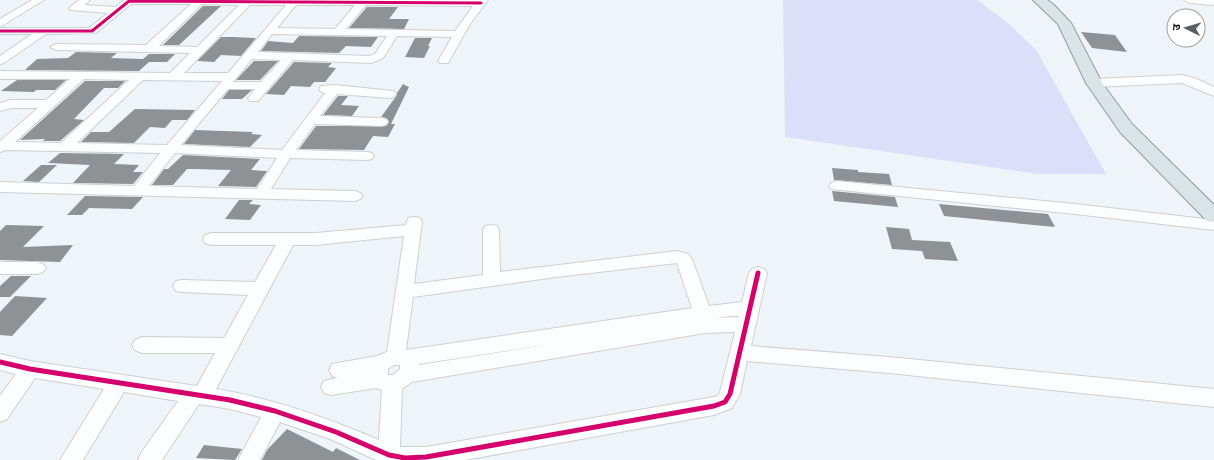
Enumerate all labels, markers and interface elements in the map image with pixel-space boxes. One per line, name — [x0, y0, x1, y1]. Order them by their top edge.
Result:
north arrow — [1166, 8, 1206, 48]
text: उ — [1170, 23, 1183, 31]

